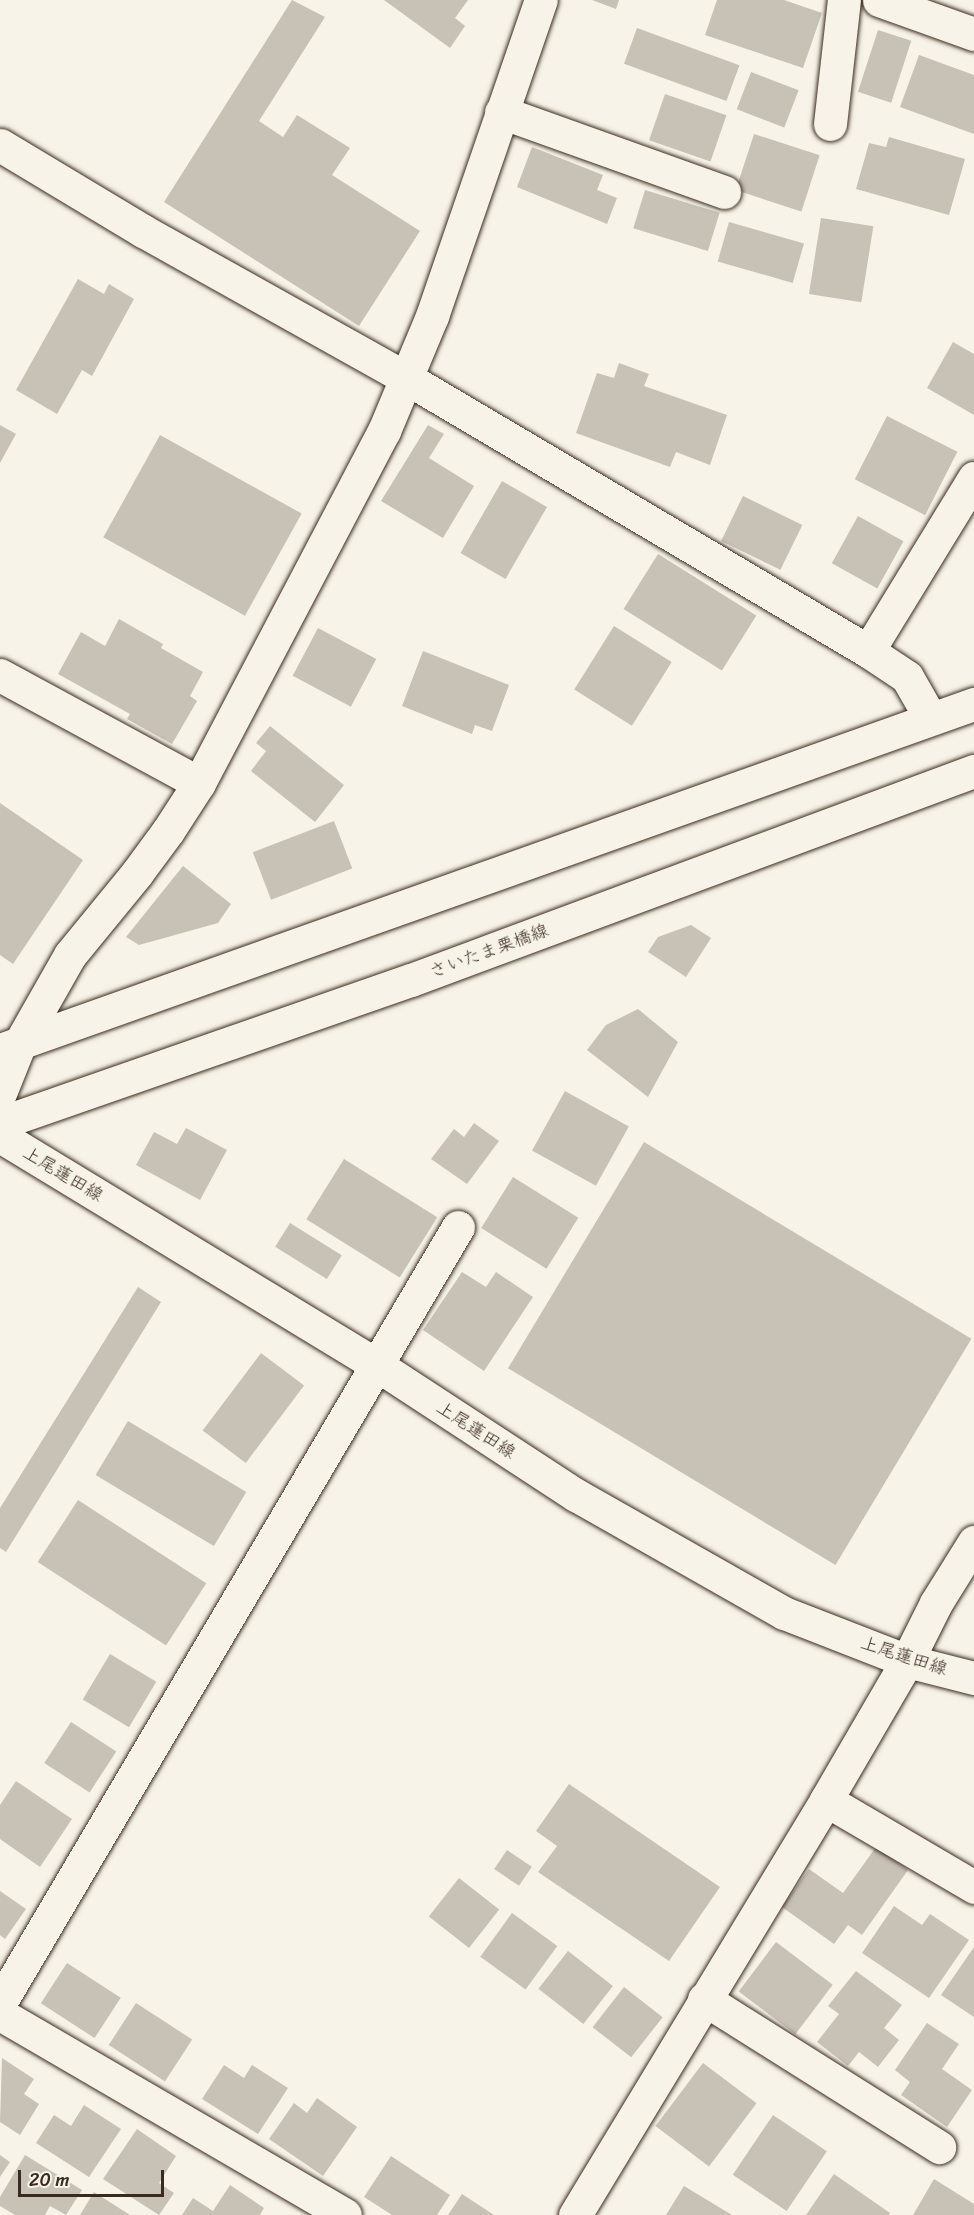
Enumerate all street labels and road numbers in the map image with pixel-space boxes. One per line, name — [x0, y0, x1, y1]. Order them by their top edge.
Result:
street label: さいたま栗橋線 — [426, 919, 552, 983]
street label: 上尾蓮田線 — [19, 1142, 107, 1206]
street label: 上尾蓮田線 — [432, 1396, 520, 1464]
street label: 上尾蓮田線 — [858, 1632, 950, 1680]

